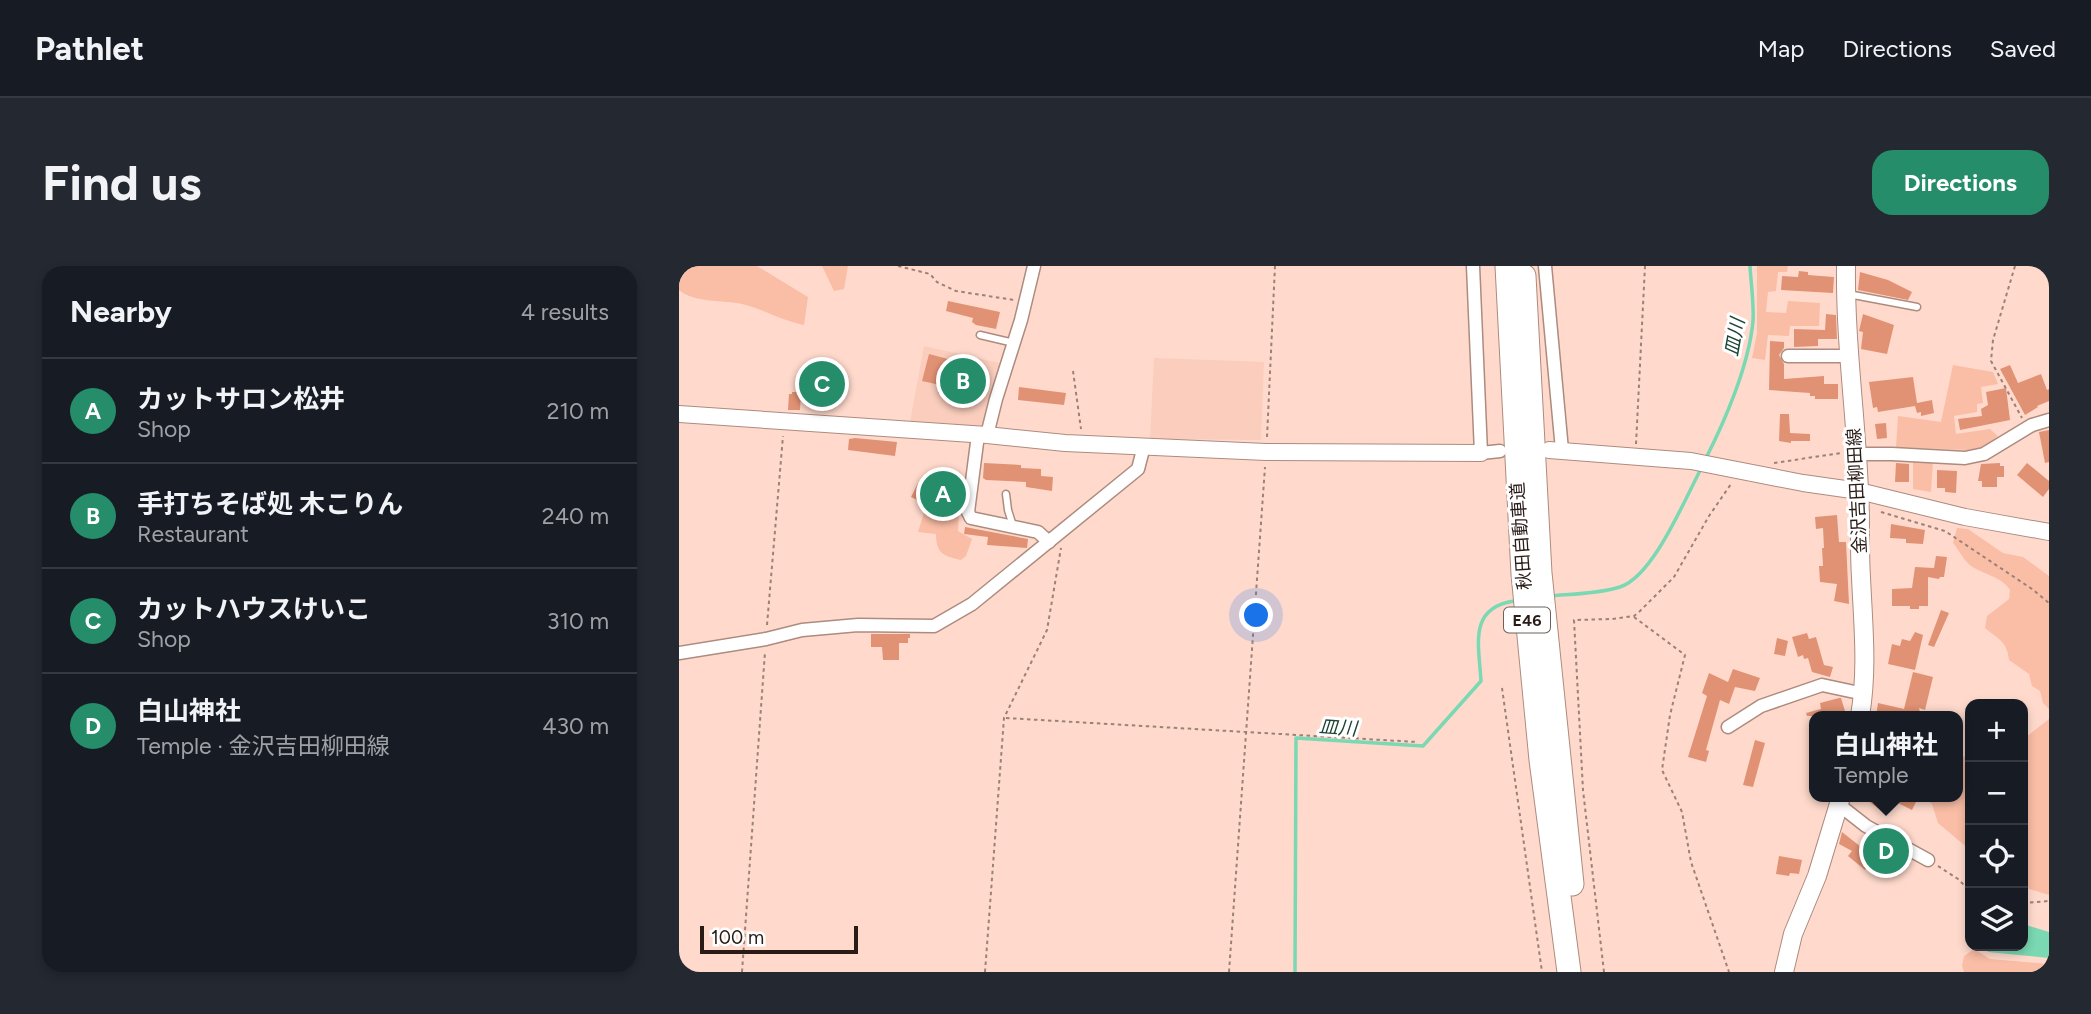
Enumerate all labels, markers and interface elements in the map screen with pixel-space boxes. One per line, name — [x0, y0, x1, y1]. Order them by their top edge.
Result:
text: Pathlet — [35, 29, 144, 68]
text: Map — [1758, 34, 1804, 63]
text: Directions — [1842, 34, 1952, 63]
text: Saved — [1990, 34, 2056, 63]
button: Directions — [1872, 150, 2049, 215]
text: Find us — [42, 153, 201, 212]
text: Nearby — [70, 293, 172, 330]
text: 4 results — [521, 298, 609, 326]
water label: 皿川 — [1720, 314, 1749, 358]
pin: B — [940, 355, 986, 407]
pin: C — [799, 358, 845, 410]
text: カットサロン松井 — [137, 383, 345, 415]
text: A — [85, 397, 101, 425]
text: 210 m — [547, 397, 609, 425]
text: Shop — [137, 415, 191, 443]
street label: 金沢吉田柳田線 — [1843, 428, 1871, 554]
pin: A — [920, 468, 966, 520]
street label: 秋田自動車道 — [1506, 481, 1536, 591]
text: 手打ちそば処 木こりん — [137, 488, 403, 520]
text: B — [86, 502, 100, 530]
text: 240 m — [542, 502, 609, 530]
text: Restaurant — [137, 520, 249, 548]
text: カットハウスけいこ — [137, 593, 371, 625]
your location — [1239, 598, 1273, 632]
text: C — [85, 607, 101, 635]
text: 310 m — [547, 607, 609, 635]
road number: E46 — [1504, 608, 1550, 632]
text: Shop — [137, 625, 191, 653]
text: 白山神社 — [137, 695, 241, 727]
map controls — [1965, 699, 2028, 951]
button: + — [1965, 699, 2028, 762]
popup — [1809, 711, 1963, 802]
text: D — [85, 712, 101, 740]
text: 430 m — [542, 712, 609, 740]
water label: 皿川 — [1318, 715, 1360, 740]
text: 白山神社 — [1834, 729, 1938, 761]
text: Temple · 金沢吉田柳田線 — [137, 732, 390, 760]
text: Temple — [1834, 761, 1909, 789]
button: − — [1965, 762, 2028, 825]
pin: D — [1863, 825, 1909, 877]
button: locate — [1965, 825, 2028, 888]
button: layers — [1965, 888, 2028, 951]
scale bar — [700, 923, 857, 955]
text: 100 m — [711, 926, 764, 949]

